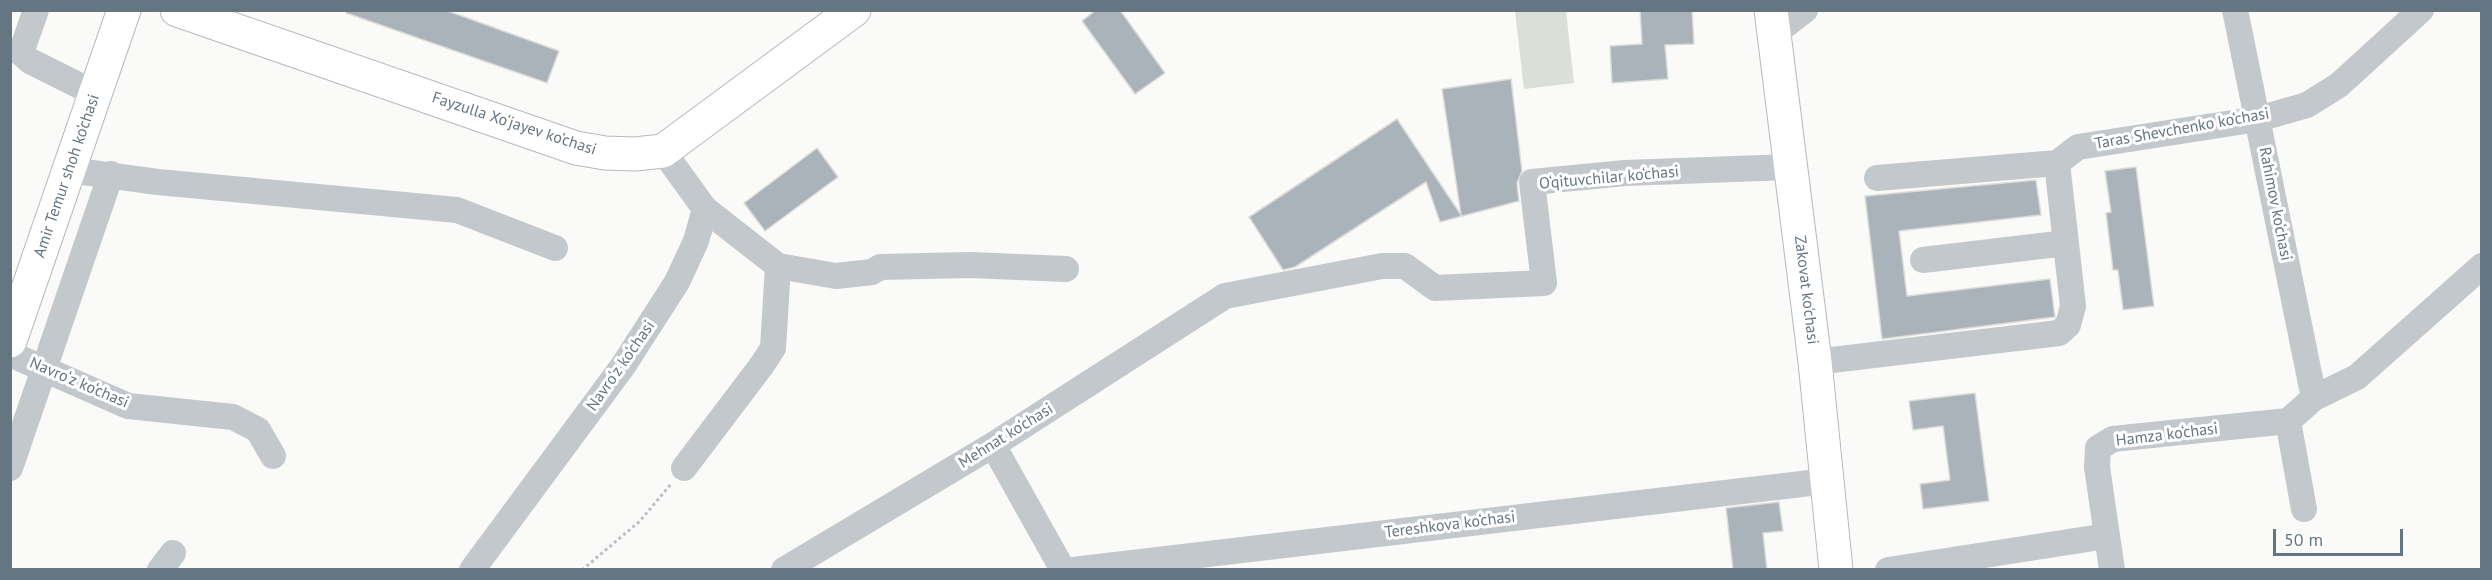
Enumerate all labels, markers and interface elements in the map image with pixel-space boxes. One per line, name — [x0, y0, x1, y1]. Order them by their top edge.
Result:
street label: Fayzulla Xo‘jayev ko‘chasi — [429, 88, 599, 160]
street label: Amir Temur shoh ko‘chasi — [30, 92, 104, 260]
street label: Taras Shevchenko ko‘chasi — [2093, 104, 2271, 154]
street label: Rahimov ko‘chasi — [2255, 146, 2295, 262]
street label: O‘qituvchilar ko‘chasi — [1538, 162, 1680, 194]
street label: Zakovat ko'chasi — [1790, 234, 1822, 346]
street label: Navro‘z ko‘chasi — [583, 317, 659, 415]
street label: Navro‘z ko‘chasi — [27, 354, 131, 412]
street label: Mehnat ko‘chasi — [955, 399, 1057, 473]
street label: Hamza ko‘chasi — [2115, 419, 2219, 451]
street label: Tereshkova ko‘chasi — [1384, 507, 1516, 543]
scale bar — [2276, 517, 2406, 555]
text: 50 m — [2284, 528, 2323, 551]

